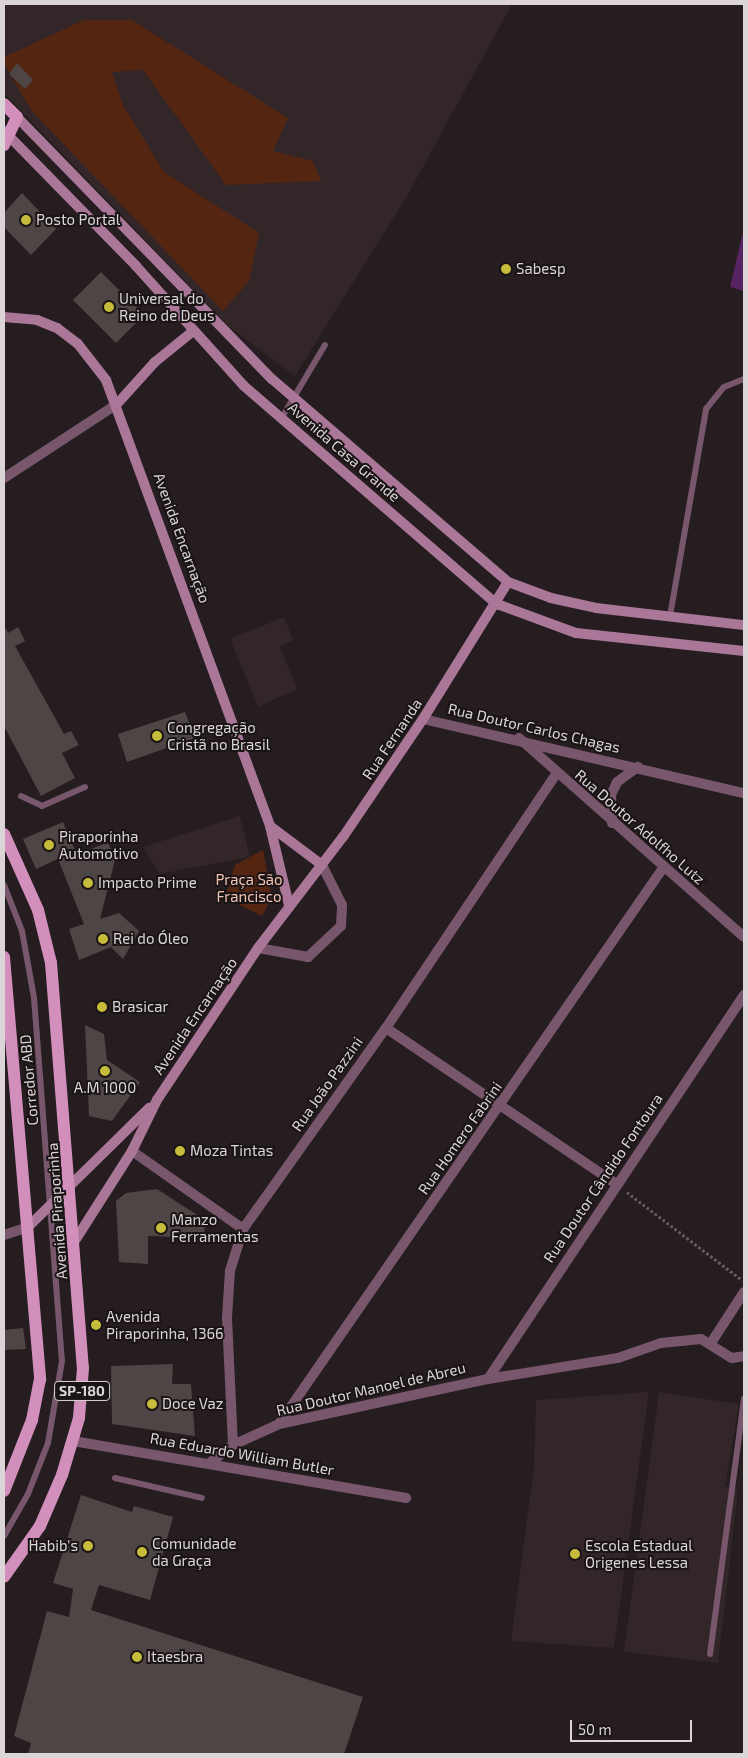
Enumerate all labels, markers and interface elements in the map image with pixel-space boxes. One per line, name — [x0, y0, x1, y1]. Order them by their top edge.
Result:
place label: Posto Portal — [36, 211, 120, 229]
marker: Posto Portal — [20, 214, 32, 226]
place label: Sabesp — [516, 260, 566, 278]
marker: Sabesp — [500, 263, 512, 275]
place label: Universal do Reino de Deus — [119, 289, 215, 324]
marker: Universal do Reino de Deus — [103, 301, 115, 313]
street label: Avenida Casa Grande — [284, 398, 404, 506]
street label: Avenida Encarnação — [150, 470, 214, 606]
street label: Rua Fernanda — [358, 695, 426, 783]
street label: Rua Doutor Carlos Chagas — [446, 699, 622, 757]
place label: Congregação Cristã no Brasil — [167, 718, 270, 753]
marker: Congregação Cristã no Brasil — [151, 730, 163, 742]
street label: Rua Doutor Adolfho Lutz — [571, 766, 709, 888]
place label: Piraporinha Automotivo — [59, 827, 139, 862]
marker: Piraporinha Automotivo — [43, 839, 55, 851]
park label: Praça São Francisco — [215, 870, 283, 905]
place label: Impacto Prime — [98, 874, 197, 892]
marker: Impacto Prime — [82, 877, 94, 889]
place label: Rei do Óleo — [113, 930, 189, 948]
marker: Rei do Óleo — [97, 933, 109, 945]
street label: Avenida Encarnação — [149, 954, 241, 1078]
place label: Brasicar — [112, 998, 168, 1016]
marker: Brasicar — [96, 1001, 108, 1013]
street label: Corredor ABD — [16, 1033, 42, 1127]
street label: Rua João Pazzini — [288, 1033, 366, 1135]
marker: A.M 1000 — [99, 1065, 111, 1077]
street label: Rua Homero Fabrini — [414, 1078, 506, 1198]
place label: A.M 1000 — [74, 1079, 136, 1097]
street label: Rua Doutor Cândido Fontoura — [540, 1090, 666, 1266]
street label: Avenida Piraporinha — [43, 1142, 71, 1280]
place label: Moza Tintas — [190, 1142, 274, 1160]
marker: Moza Tintas — [174, 1145, 186, 1157]
place label: Manzo Ferramentas — [171, 1210, 259, 1245]
marker: Manzo Ferramentas — [155, 1222, 167, 1234]
place label: Avenida Piraporinha, 1366 — [106, 1307, 224, 1342]
marker: Avenida Piraporinha, 1366 — [90, 1319, 102, 1331]
street label: Rua Doutor Manoel de Abreu — [274, 1358, 468, 1420]
road number: SP-180 — [53, 1380, 111, 1402]
place label: Doce Vaz — [162, 1395, 224, 1413]
marker: Doce Vaz — [146, 1398, 158, 1410]
street label: Rua Eduardo William Butler — [148, 1429, 336, 1479]
place label: Comunidade da Graça — [152, 1534, 237, 1569]
place label: Escola Estadual Origenes Lessa — [585, 1536, 693, 1571]
place label: Habib's — [28, 1537, 78, 1555]
marker: Habib's — [82, 1540, 94, 1552]
marker: Comunidade da Graça — [136, 1546, 148, 1558]
marker: Escola Estadual Origenes Lessa — [569, 1548, 581, 1560]
place label: Itaesbra — [147, 1648, 203, 1666]
marker: Itaesbra — [131, 1651, 143, 1663]
scale bar — [573, 1710, 696, 1742]
text: 50 m — [578, 1720, 612, 1738]

